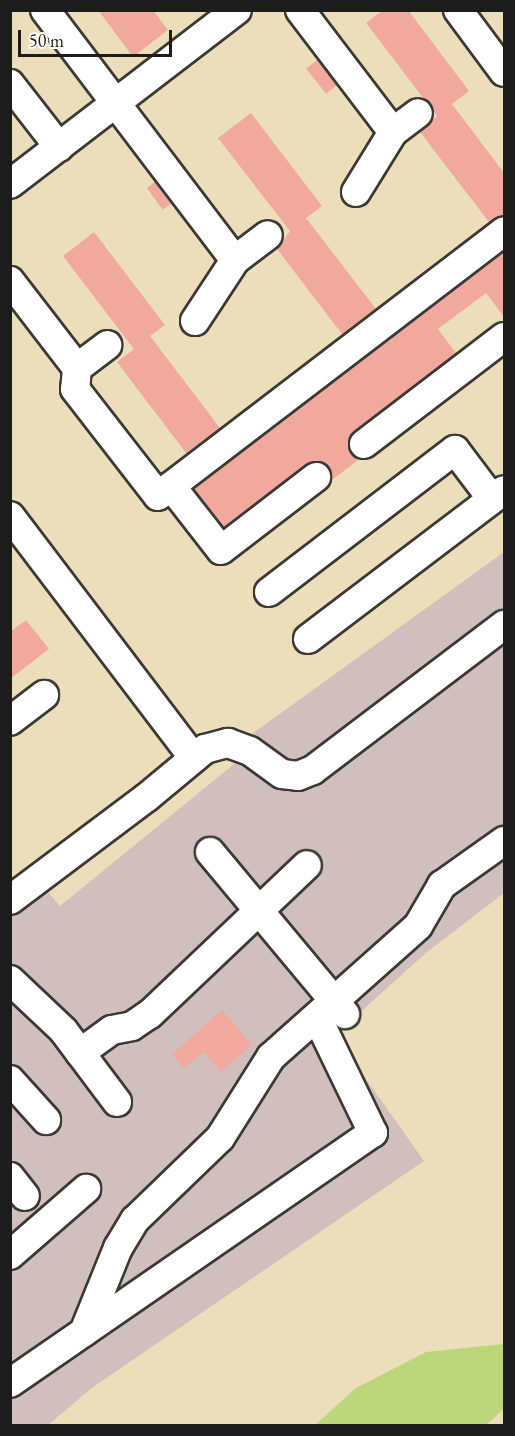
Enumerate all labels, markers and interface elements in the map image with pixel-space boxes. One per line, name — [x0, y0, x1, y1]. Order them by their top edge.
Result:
scale bar — [21, 18, 176, 56]
text: 50 m — [29, 29, 64, 52]

